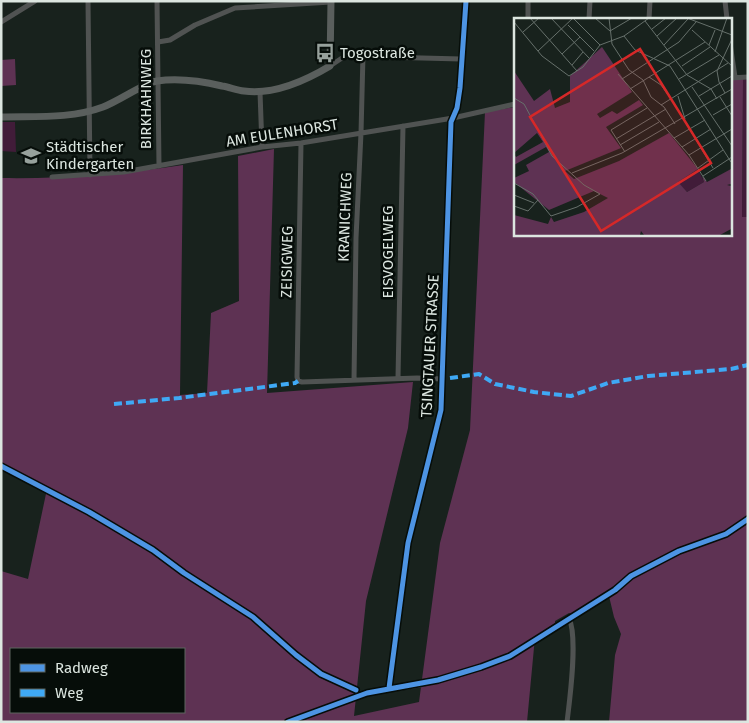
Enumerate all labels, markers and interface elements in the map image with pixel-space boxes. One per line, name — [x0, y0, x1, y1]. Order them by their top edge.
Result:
inset map — [514, 18, 732, 235]
bus stop icon: Togostraße — [314, 42, 336, 64]
place label: Togostraße — [340, 44, 415, 62]
street label: BIRKHAHNWEG — [137, 49, 155, 149]
street label: AM EULENHORST — [225, 115, 339, 151]
place label: Städtischer Kindergarten — [46, 138, 134, 173]
school or university icon: Städtischer Kindergarten — [20, 145, 42, 167]
street label: KRANICHWEG — [334, 172, 356, 262]
street label: EISVOGELWEG — [379, 205, 397, 299]
street label: ZEISIGWEG — [277, 226, 297, 298]
street label: TSINGTAUER STRASSE — [417, 274, 443, 418]
legend — [10, 648, 185, 713]
text: Radweg — [55, 659, 108, 677]
text: Weg — [55, 684, 83, 702]

